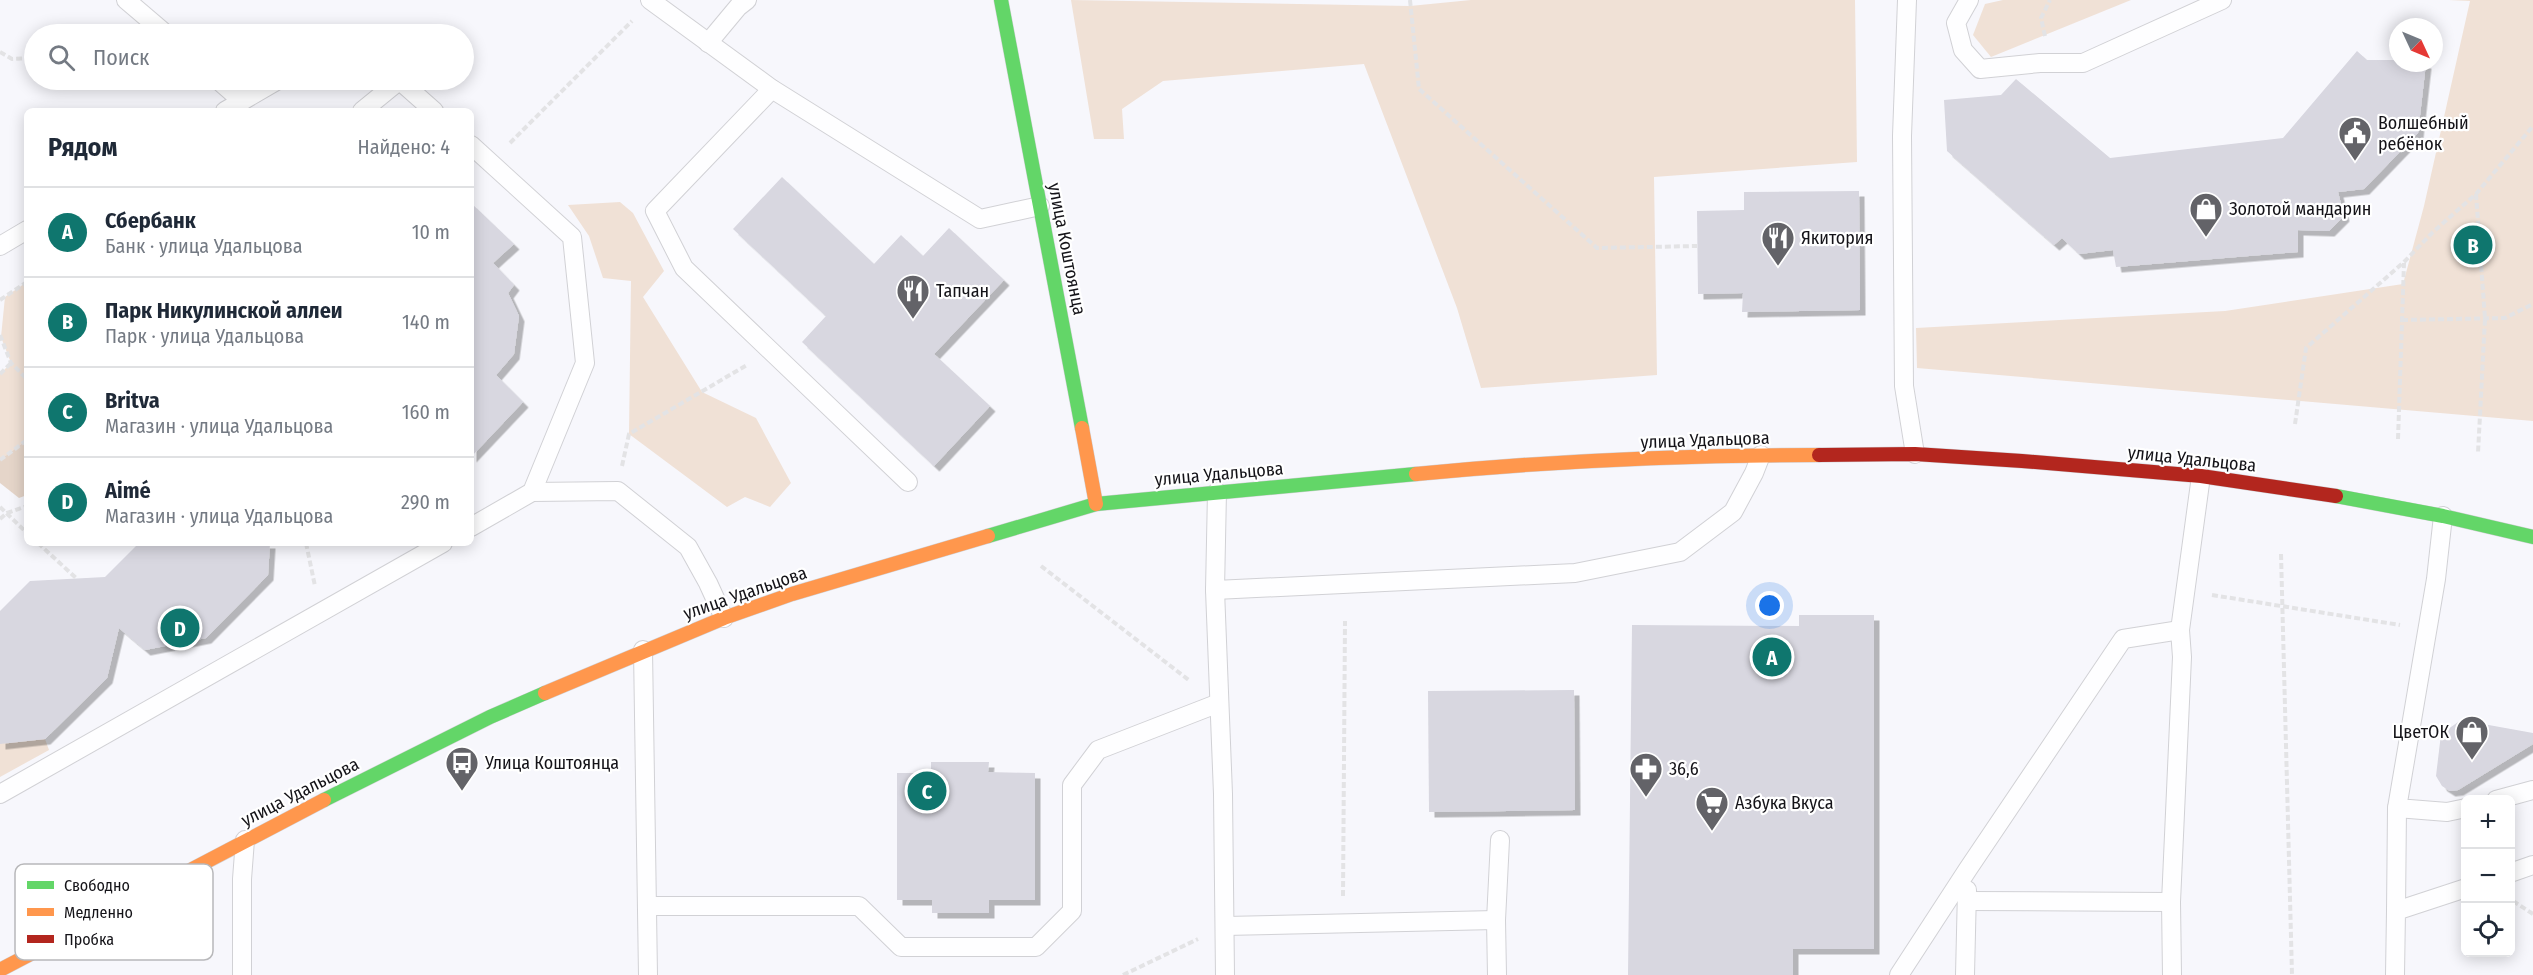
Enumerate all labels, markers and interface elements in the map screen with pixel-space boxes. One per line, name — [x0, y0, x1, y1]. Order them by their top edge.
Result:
north arrow — [2389, 18, 2443, 72]
search box — [24, 24, 474, 90]
icon: search — [45, 41, 78, 74]
text: Поиск — [93, 44, 149, 71]
place label: Волшебный ребёнок — [2378, 112, 2469, 155]
public building icon: Волшебный ребёнок — [2337, 115, 2373, 162]
text: Рядом — [48, 132, 117, 163]
text: Найдено: 4 — [358, 135, 450, 159]
street label: улица Коштоянца — [1043, 181, 1091, 317]
shop icon: Золотой мандарин — [2188, 191, 2224, 238]
place label: Золотой мандарин — [2229, 198, 2371, 220]
text: Сбербанк — [105, 207, 196, 234]
text: A — [62, 220, 73, 244]
text: 10 m — [412, 220, 450, 244]
restaurant icon: Якитория — [1760, 220, 1796, 267]
pin: B — [2454, 222, 2492, 268]
place label: Якитория — [1801, 227, 1873, 249]
text: Банк · улица Удальцова — [105, 234, 303, 258]
restaurant icon: Тапчан — [895, 273, 931, 320]
place label: Тапчан — [936, 280, 989, 302]
text: Парк Никулинской аллеи — [105, 297, 343, 324]
text: B — [62, 310, 73, 334]
text: 140 m — [402, 310, 450, 334]
text: Парк · улица Удальцова — [105, 324, 304, 348]
text: Britva — [105, 387, 160, 414]
text: C — [62, 400, 73, 424]
text: 160 m — [402, 400, 450, 424]
text: Магазин · улица Удальцова — [105, 414, 333, 438]
street label: улица Удальцова — [1640, 427, 1770, 453]
street label: улица Удальцова — [2127, 441, 2258, 477]
street label: улица Удальцова — [1154, 457, 1284, 491]
text: Aimé — [105, 477, 151, 504]
text: D — [62, 490, 73, 514]
text: 290 m — [401, 490, 450, 514]
text: Магазин · улица Удальцова — [105, 504, 333, 528]
street label: улица Удальцова — [680, 562, 810, 624]
your location — [1755, 591, 1784, 620]
pin: D — [160, 606, 200, 650]
pin: A — [1752, 634, 1792, 680]
shop icon: ЦветОК — [2454, 714, 2490, 761]
place label: ЦветОК — [2392, 721, 2449, 743]
bus stop icon: Улица Коштоянца — [444, 745, 480, 792]
pharmacy icon: 36,6 — [1628, 751, 1664, 798]
place label: Улица Коштоянца — [484, 752, 619, 774]
street label: улица Удальцова — [237, 753, 363, 831]
place label: 36,6 — [1669, 758, 1699, 780]
pin: C — [908, 768, 946, 814]
supermarket icon: Азбука Вкуса — [1694, 785, 1730, 832]
place label: Азбука Вкуса — [1735, 792, 1834, 814]
map controls — [2461, 795, 2515, 957]
button: + — [2461, 795, 2515, 849]
button: − — [2461, 849, 2515, 903]
legend — [15, 864, 213, 960]
text: Свободно — [64, 876, 130, 895]
text: Медленно — [64, 903, 133, 922]
button: locate — [2461, 903, 2515, 957]
text: Пробка — [64, 930, 114, 949]

